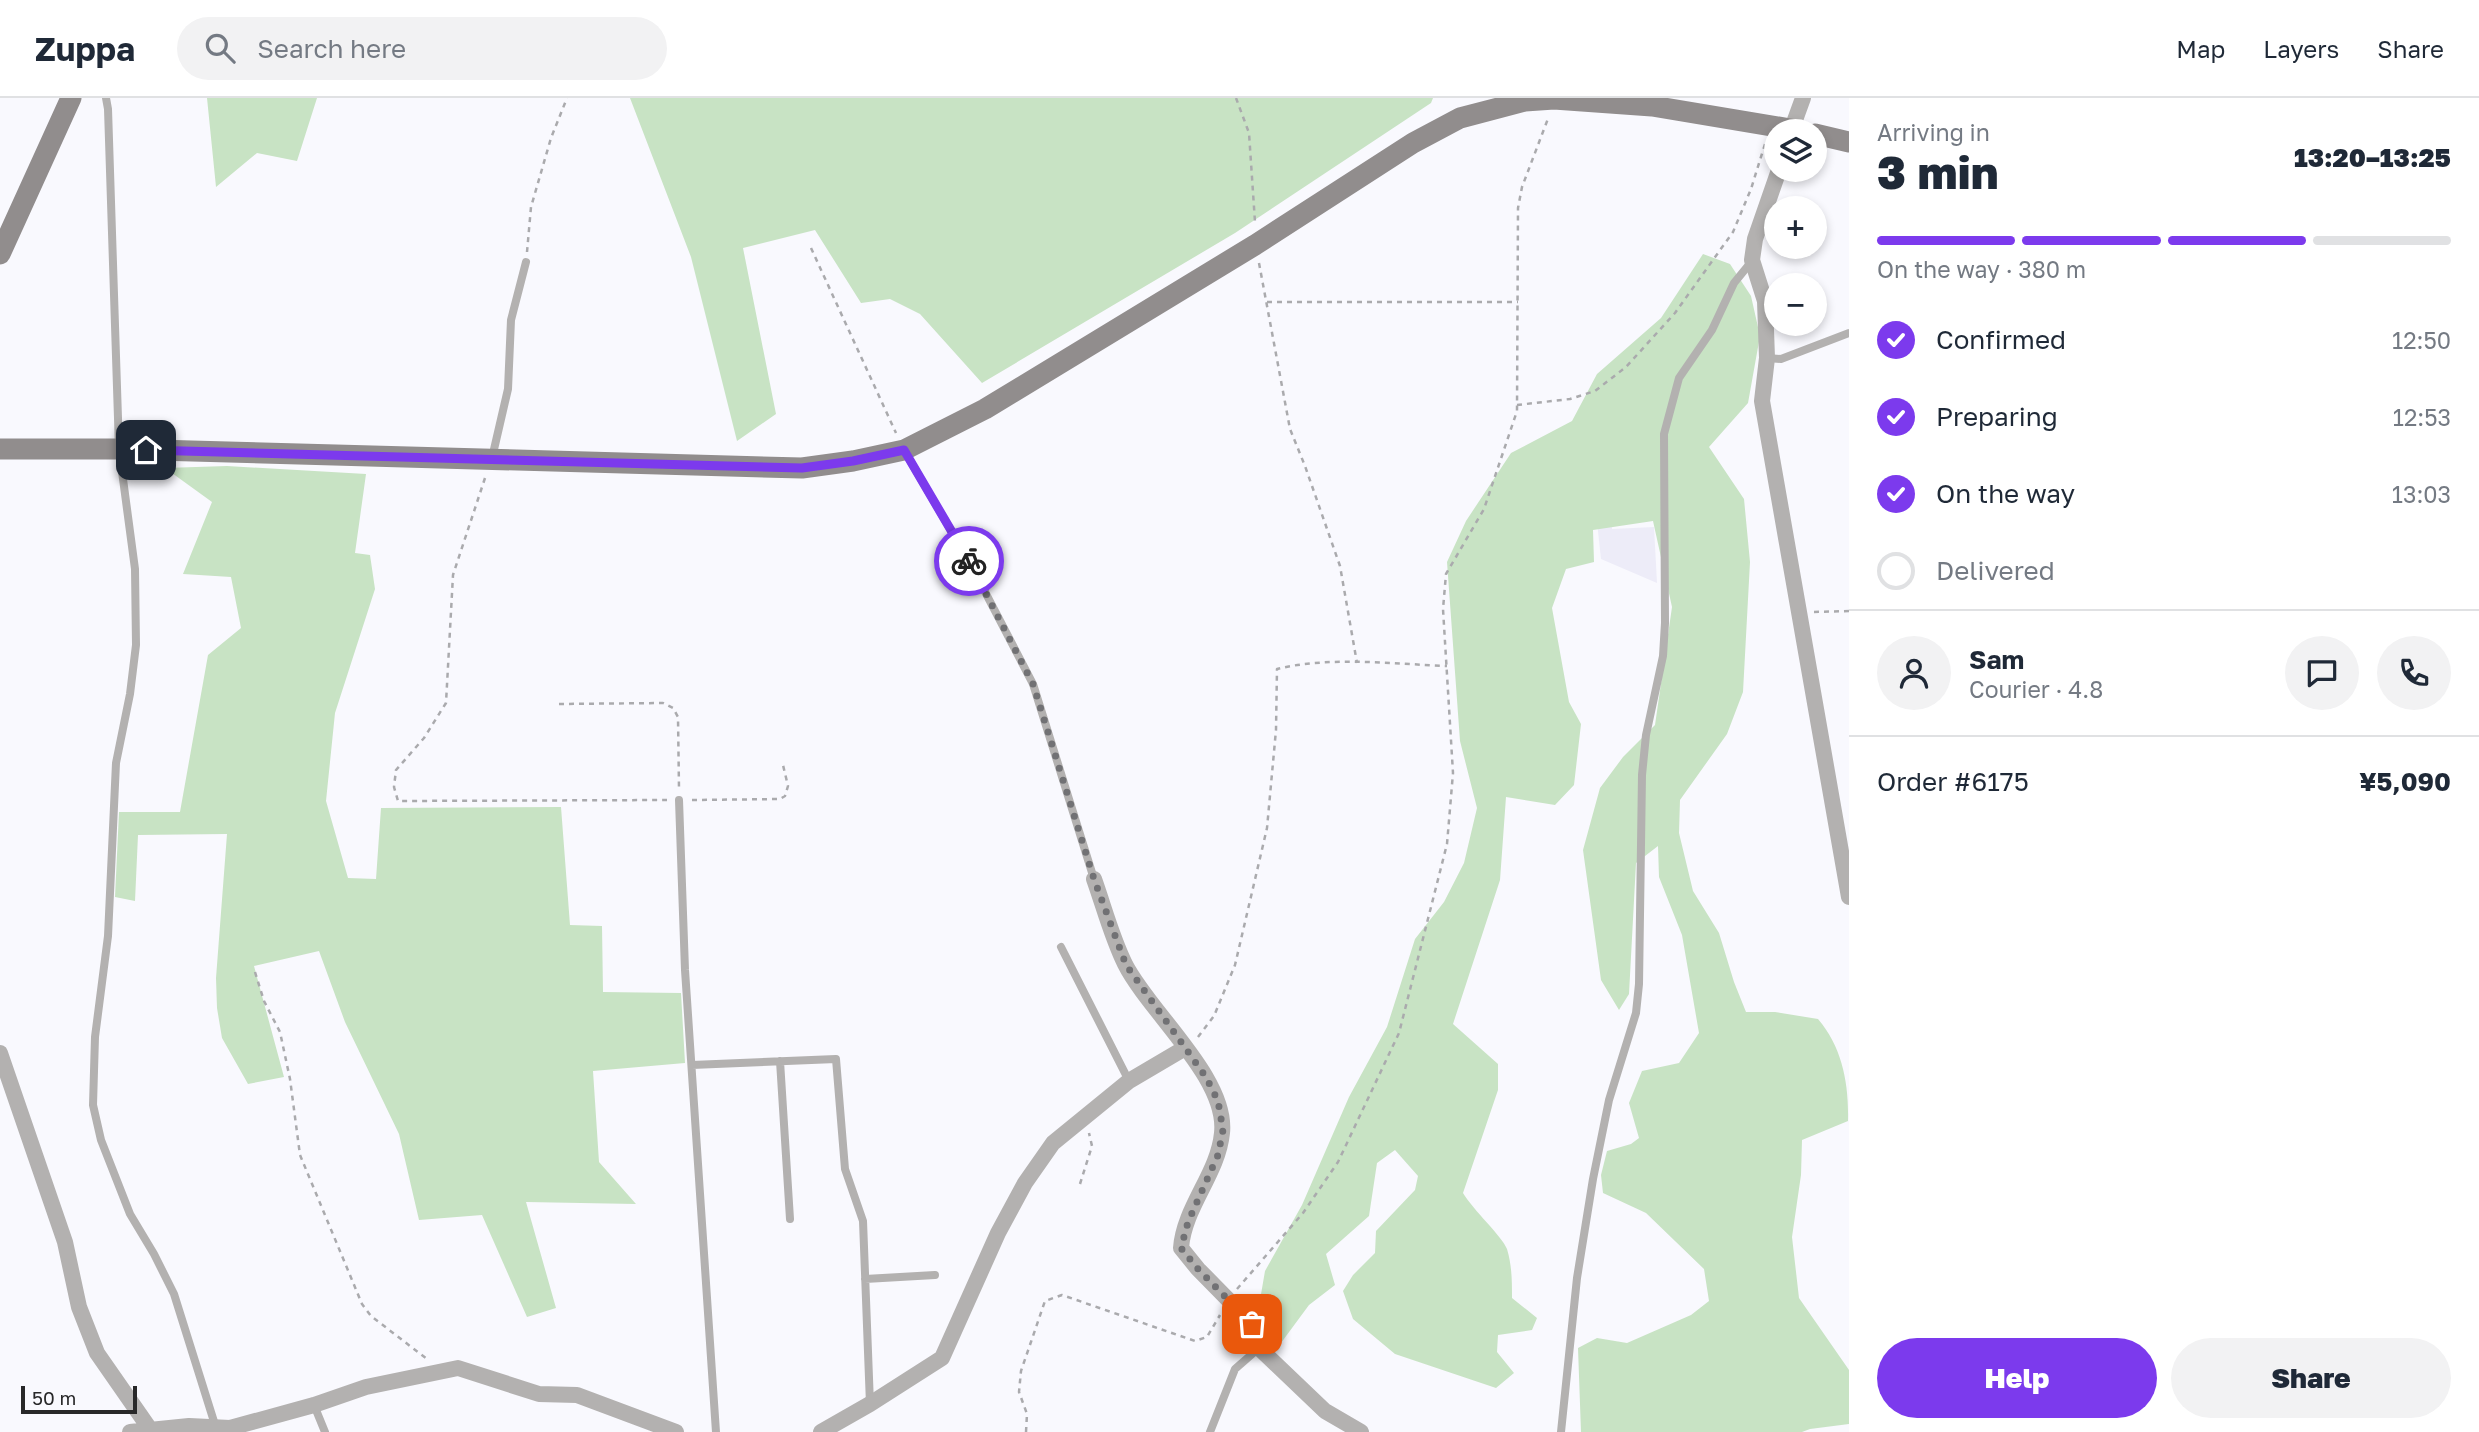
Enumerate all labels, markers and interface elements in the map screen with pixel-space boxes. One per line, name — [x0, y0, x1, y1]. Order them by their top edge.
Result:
search box — [177, 17, 667, 80]
text: Zuppa — [35, 29, 135, 68]
icon: search — [201, 29, 239, 67]
text: Search here — [257, 33, 406, 64]
text: Map — [2176, 34, 2225, 63]
text: Layers — [2263, 34, 2339, 63]
text: Share — [2377, 34, 2444, 63]
text: Arriving in — [1877, 118, 1990, 146]
map controls — [1764, 119, 1827, 336]
button: layers — [1764, 119, 1827, 182]
text: 13:20–13:25 — [2294, 142, 2451, 173]
text: 3 min — [1877, 144, 1999, 199]
button: + — [1764, 196, 1827, 259]
text: On the way · 380 m — [1877, 255, 2086, 283]
button: − — [1764, 273, 1827, 336]
icon: check — [1877, 321, 1915, 359]
text: Confirmed — [1936, 324, 2066, 355]
text: 12:50 — [2392, 326, 2451, 354]
icon: check — [1877, 398, 1915, 436]
text: Preparing — [1936, 401, 2058, 432]
text: 12:53 — [2393, 403, 2451, 431]
pin — [116, 420, 176, 480]
icon: home — [127, 431, 165, 469]
icon: check — [1877, 475, 1915, 513]
text: On the way — [1936, 478, 2075, 509]
text: 13:03 — [2392, 480, 2451, 508]
courier — [934, 526, 1004, 596]
icon: bike — [950, 542, 988, 580]
text: Delivered — [1936, 555, 2055, 586]
button: person — [1877, 636, 1951, 710]
button: chat — [2285, 636, 2359, 710]
button: phone — [2377, 636, 2451, 710]
text: Sam — [1969, 644, 2024, 675]
text: Courier · 4.8 — [1969, 675, 2103, 703]
text: Order #6175 — [1877, 766, 2029, 797]
text: ¥5,090 — [2359, 766, 2451, 797]
pin — [1222, 1294, 1282, 1354]
icon: bag — [1233, 1305, 1271, 1343]
button: Help — [1877, 1338, 2157, 1418]
button: Share — [2171, 1338, 2451, 1418]
scale bar — [21, 1383, 136, 1415]
text: 50 m — [32, 1386, 76, 1409]

